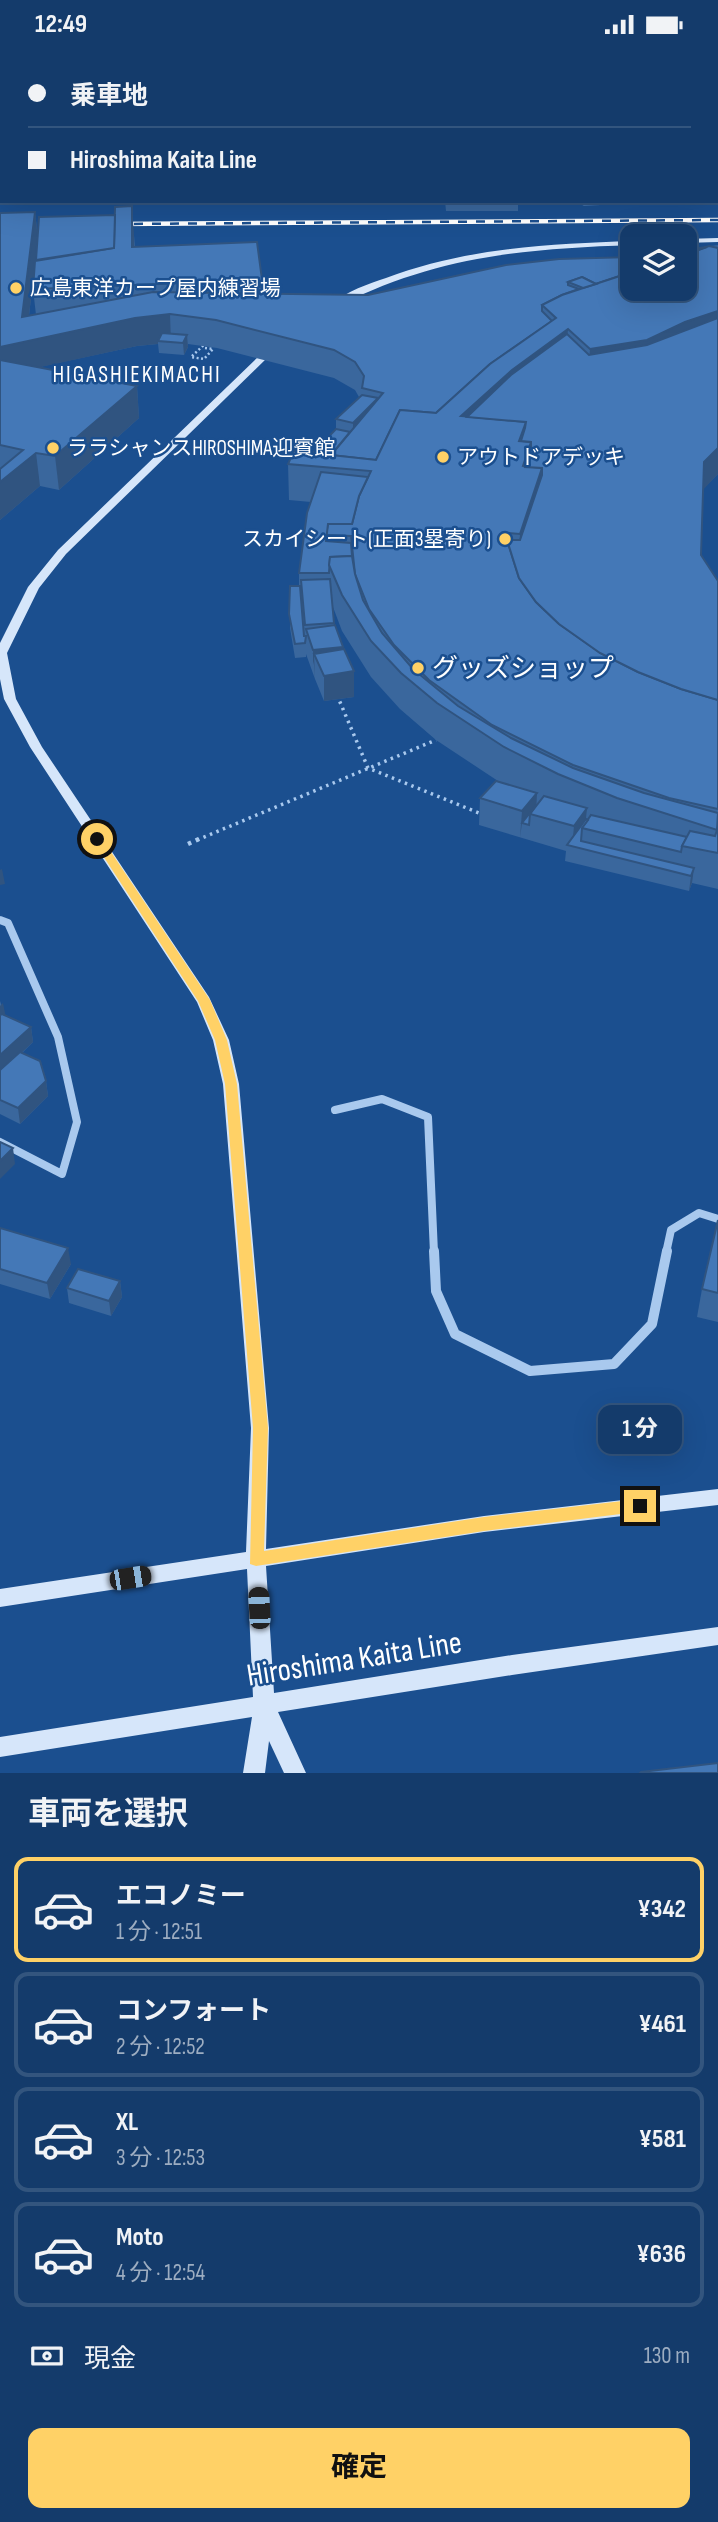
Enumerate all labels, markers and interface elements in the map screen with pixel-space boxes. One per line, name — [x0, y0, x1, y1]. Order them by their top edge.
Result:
text: 12:49 — [35, 9, 87, 40]
text: 乗車地 — [70, 81, 148, 112]
text: Hiroshima Kaita Line — [70, 145, 257, 176]
map controls — [620, 224, 697, 301]
button: layers — [620, 224, 697, 301]
place label: 広島東洋カープ屋内練習場 — [30, 276, 281, 301]
marker: 広島東洋カープ屋内練習場 — [8, 280, 24, 296]
district label: HIGASHIEKIMACHI — [52, 361, 222, 389]
place label: ララシャンスHIROSHIMA迎賓館 — [67, 436, 335, 461]
marker: ララシャンスHIROSHIMA迎賓館 — [45, 440, 61, 456]
place label: アウトドアデッキ — [457, 445, 625, 470]
marker: アウトドアデッキ — [435, 449, 451, 465]
place label: スカイシート(正面3塁寄り) — [242, 527, 491, 552]
marker: スカイシート(正面3塁寄り) — [497, 531, 513, 547]
place label: グッズショップ — [432, 654, 614, 685]
marker: グッズショップ — [410, 660, 426, 676]
route start — [81, 823, 113, 855]
callout: 1 分 — [598, 1405, 682, 1453]
text: 1 分 — [622, 1415, 658, 1443]
route end — [624, 1490, 656, 1522]
car — [108, 1564, 153, 1592]
car — [248, 1586, 271, 1630]
street label: Hiroshima Kaita Line — [244, 1623, 465, 1696]
text: 車両を選択 — [28, 1795, 188, 1834]
icon: car — [32, 1878, 95, 1941]
text: エコノミー — [116, 1881, 246, 1912]
text: ¥342 — [637, 1894, 686, 1925]
text: 1 分 · 12:51 — [116, 1918, 202, 1946]
icon: car — [32, 1993, 95, 2056]
text: コンフォート — [116, 1996, 271, 2027]
text: ¥461 — [639, 2009, 686, 2040]
text: 2 分 · 12:52 — [116, 2033, 205, 2061]
text: XL — [116, 2107, 138, 2138]
icon: car — [32, 2108, 95, 2171]
text: ¥581 — [639, 2124, 686, 2155]
text: 3 分 · 12:53 — [116, 2144, 205, 2172]
text: Moto — [116, 2222, 164, 2253]
icon: car — [32, 2223, 95, 2286]
text: ¥636 — [637, 2239, 686, 2270]
text: 4 分 · 12:54 — [116, 2259, 205, 2287]
icon: cash — [28, 2337, 66, 2375]
text: 130 m — [644, 2342, 690, 2370]
text: 現金 — [84, 2344, 136, 2375]
button: 確定 — [28, 2428, 690, 2508]

